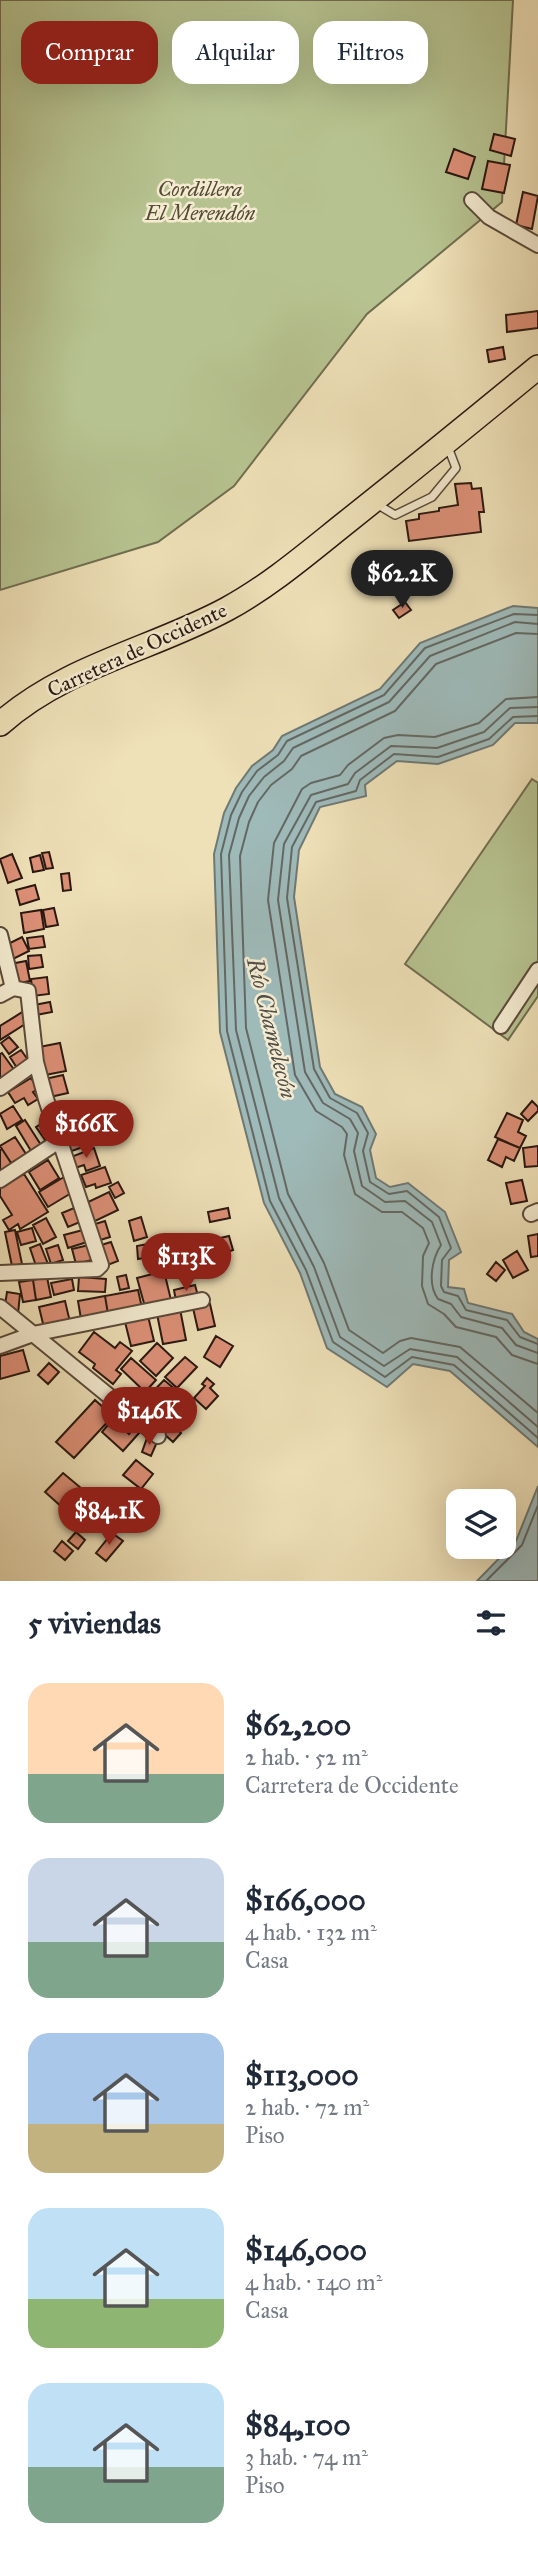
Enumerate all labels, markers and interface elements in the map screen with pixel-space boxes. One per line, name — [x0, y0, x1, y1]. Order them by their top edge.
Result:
chip: Comprar — [21, 21, 158, 84]
chip: Alquilar — [172, 21, 299, 84]
chip: Filtros — [313, 21, 428, 84]
park label: Cordillera El Merendón — [144, 176, 255, 226]
pin: $62.2K — [345, 550, 459, 610]
text: $62.2K — [367, 559, 437, 587]
street label: Carretera de Occidente — [43, 597, 231, 703]
water label: Río Chamelecón — [241, 954, 303, 1101]
pin: $166K — [37, 1100, 135, 1160]
text: $166K — [55, 1109, 117, 1137]
pin: $113K — [137, 1234, 235, 1293]
text: $113K — [157, 1242, 215, 1270]
pin: $146K — [100, 1388, 198, 1447]
text: $146K — [117, 1396, 181, 1424]
pin: $84.1K — [52, 1488, 166, 1547]
map controls — [446, 1489, 516, 1559]
button: layers — [446, 1489, 516, 1559]
text: $84.1K — [74, 1496, 144, 1524]
icon: filters — [472, 1604, 510, 1642]
text: 5 viviendas — [28, 1605, 161, 1641]
text: $62,200 — [245, 1707, 351, 1743]
icon: home — [84, 1711, 168, 1795]
text: 2 hab. · 52 m² — [245, 1743, 368, 1771]
text: Carretera de Occidente — [245, 1771, 459, 1799]
text: $166,000 — [245, 1882, 366, 1918]
icon: home — [84, 1886, 168, 1970]
text: 4 hab. · 132 m² — [245, 1918, 377, 1946]
text: Casa — [245, 1946, 289, 1974]
text: $113,000 — [245, 2057, 359, 2093]
icon: home — [84, 2061, 168, 2145]
text: 2 hab. · 72 m² — [245, 2093, 369, 2121]
text: Piso — [245, 2121, 285, 2149]
text: $146,000 — [245, 2232, 367, 2268]
icon: home — [84, 2236, 168, 2320]
text: 4 hab. · 140 m² — [245, 2268, 382, 2296]
text: Casa — [245, 2296, 289, 2324]
text: $84,100 — [245, 2407, 351, 2443]
icon: home — [84, 2411, 168, 2495]
text: 3 hab. · 74 m² — [245, 2443, 368, 2471]
text: Piso — [245, 2471, 285, 2499]

